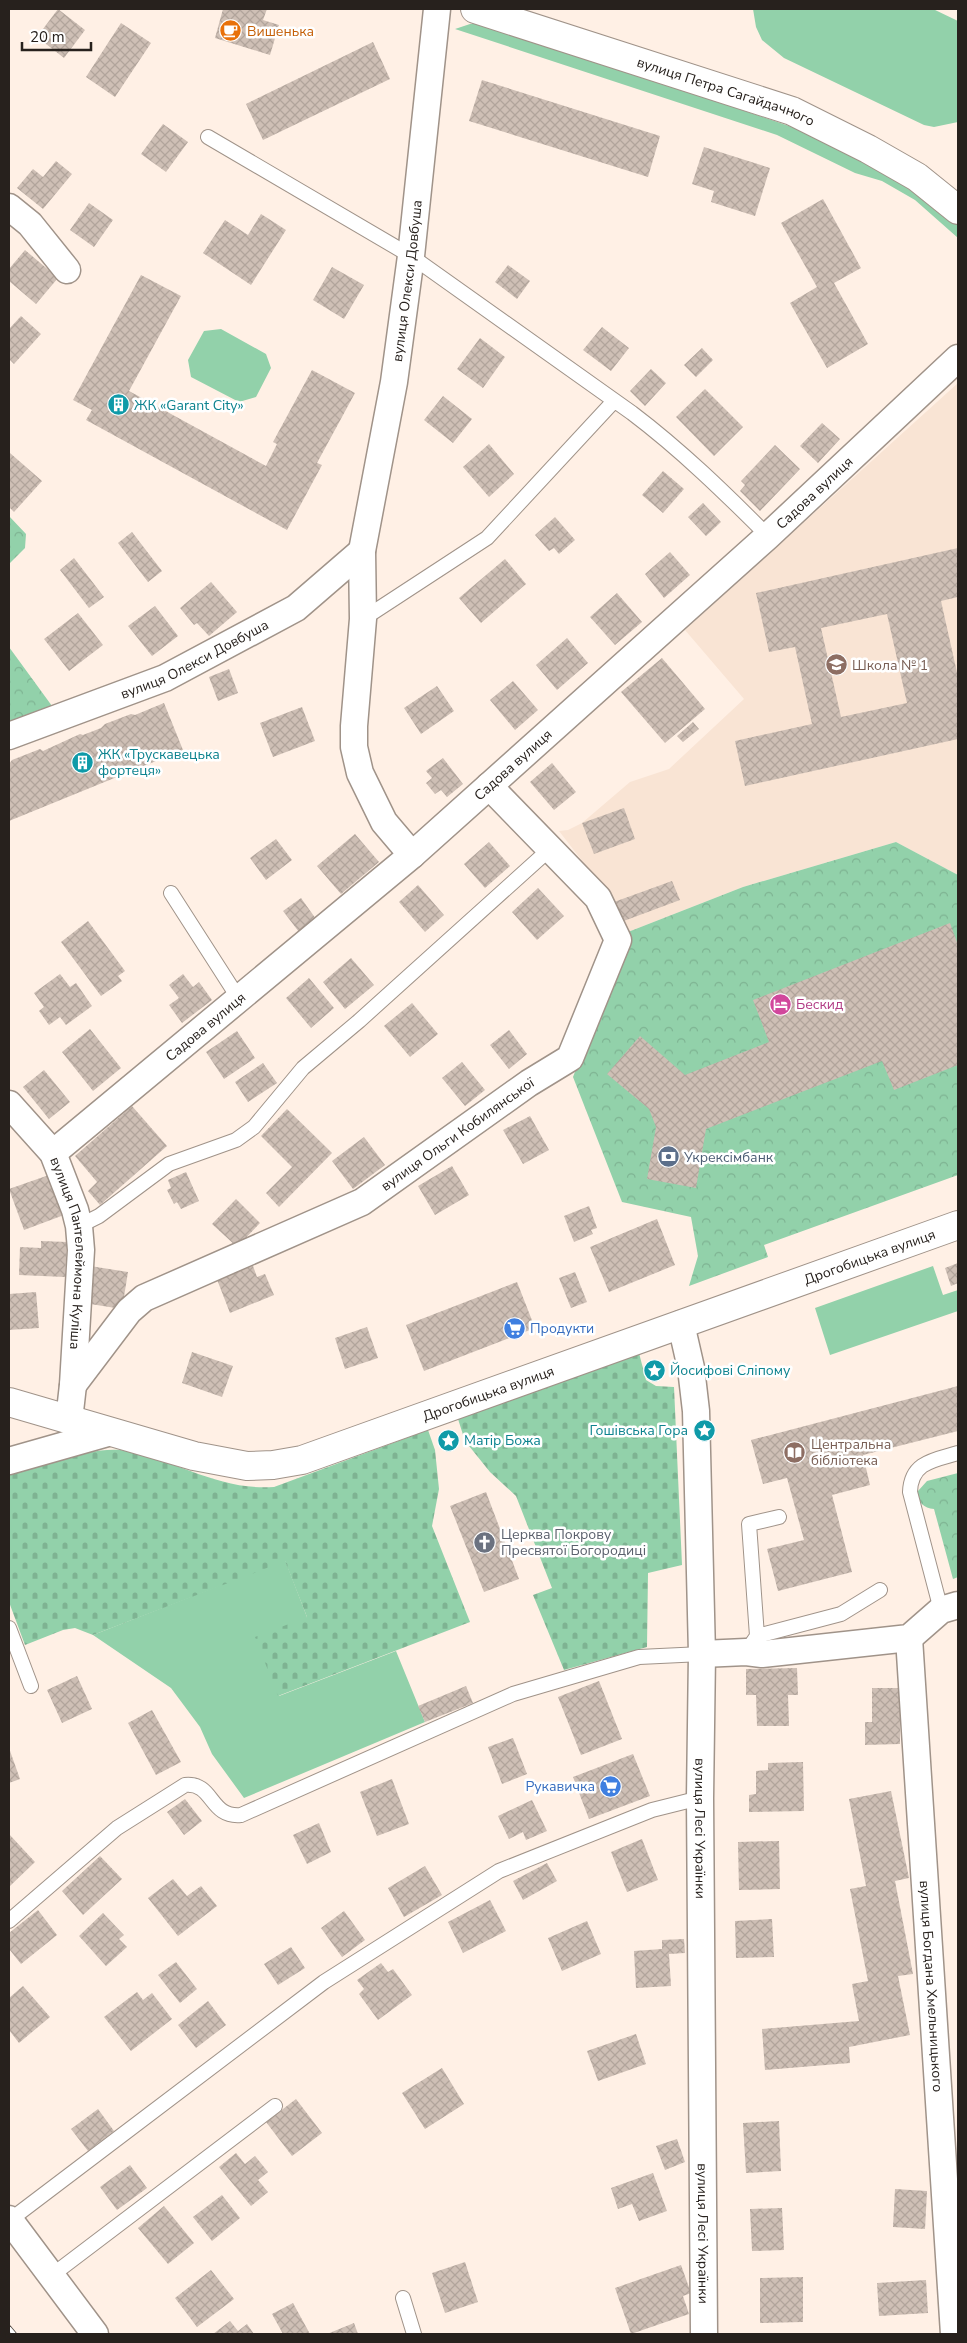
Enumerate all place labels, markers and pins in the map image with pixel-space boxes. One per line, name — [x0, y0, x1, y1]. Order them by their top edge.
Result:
cafe icon: Вишенька — [219, 19, 243, 43]
place label: Вишенька — [247, 22, 314, 41]
building icon: ЖК «Garant City» — [106, 393, 130, 417]
place label: ЖК «Garant City» — [134, 396, 244, 415]
school or university icon: Школа № 1 — [824, 653, 848, 677]
place label: Школа № 1 — [852, 656, 928, 675]
place label: ЖК «Трускавецька фортеця» — [98, 745, 220, 780]
building icon: ЖК «Трускавецька фортеця» — [70, 750, 94, 774]
hotel icon: Бескид — [768, 992, 792, 1016]
place label: Бескид — [796, 995, 843, 1014]
bank icon: Укрексімбанк — [656, 1145, 680, 1169]
place label: Укрексімбанк — [683, 1148, 774, 1167]
supermarket icon: Продукти — [502, 1316, 526, 1340]
place label: Продукти — [530, 1319, 594, 1338]
place icon: Йосифові Сліпому — [642, 1358, 666, 1382]
place label: Йосифові Сліпому — [670, 1361, 791, 1380]
place icon: Гошівська Гора — [692, 1418, 716, 1442]
place label: Гошівська Гора — [590, 1421, 688, 1440]
place icon: Матір Божа — [436, 1428, 460, 1452]
place label: Матір Божа — [464, 1431, 541, 1450]
place label: Центральна бібліотека — [811, 1435, 891, 1470]
library icon: Центральна бібліотека — [783, 1440, 807, 1464]
place label: Церква Покрову Пресвятої Богородиці — [501, 1525, 646, 1560]
church icon: Церква Покрову Пресвятої Богородиці — [473, 1530, 497, 1554]
supermarket icon: Рукавичка — [599, 1774, 623, 1798]
place label: Рукавичка — [525, 1777, 595, 1796]

